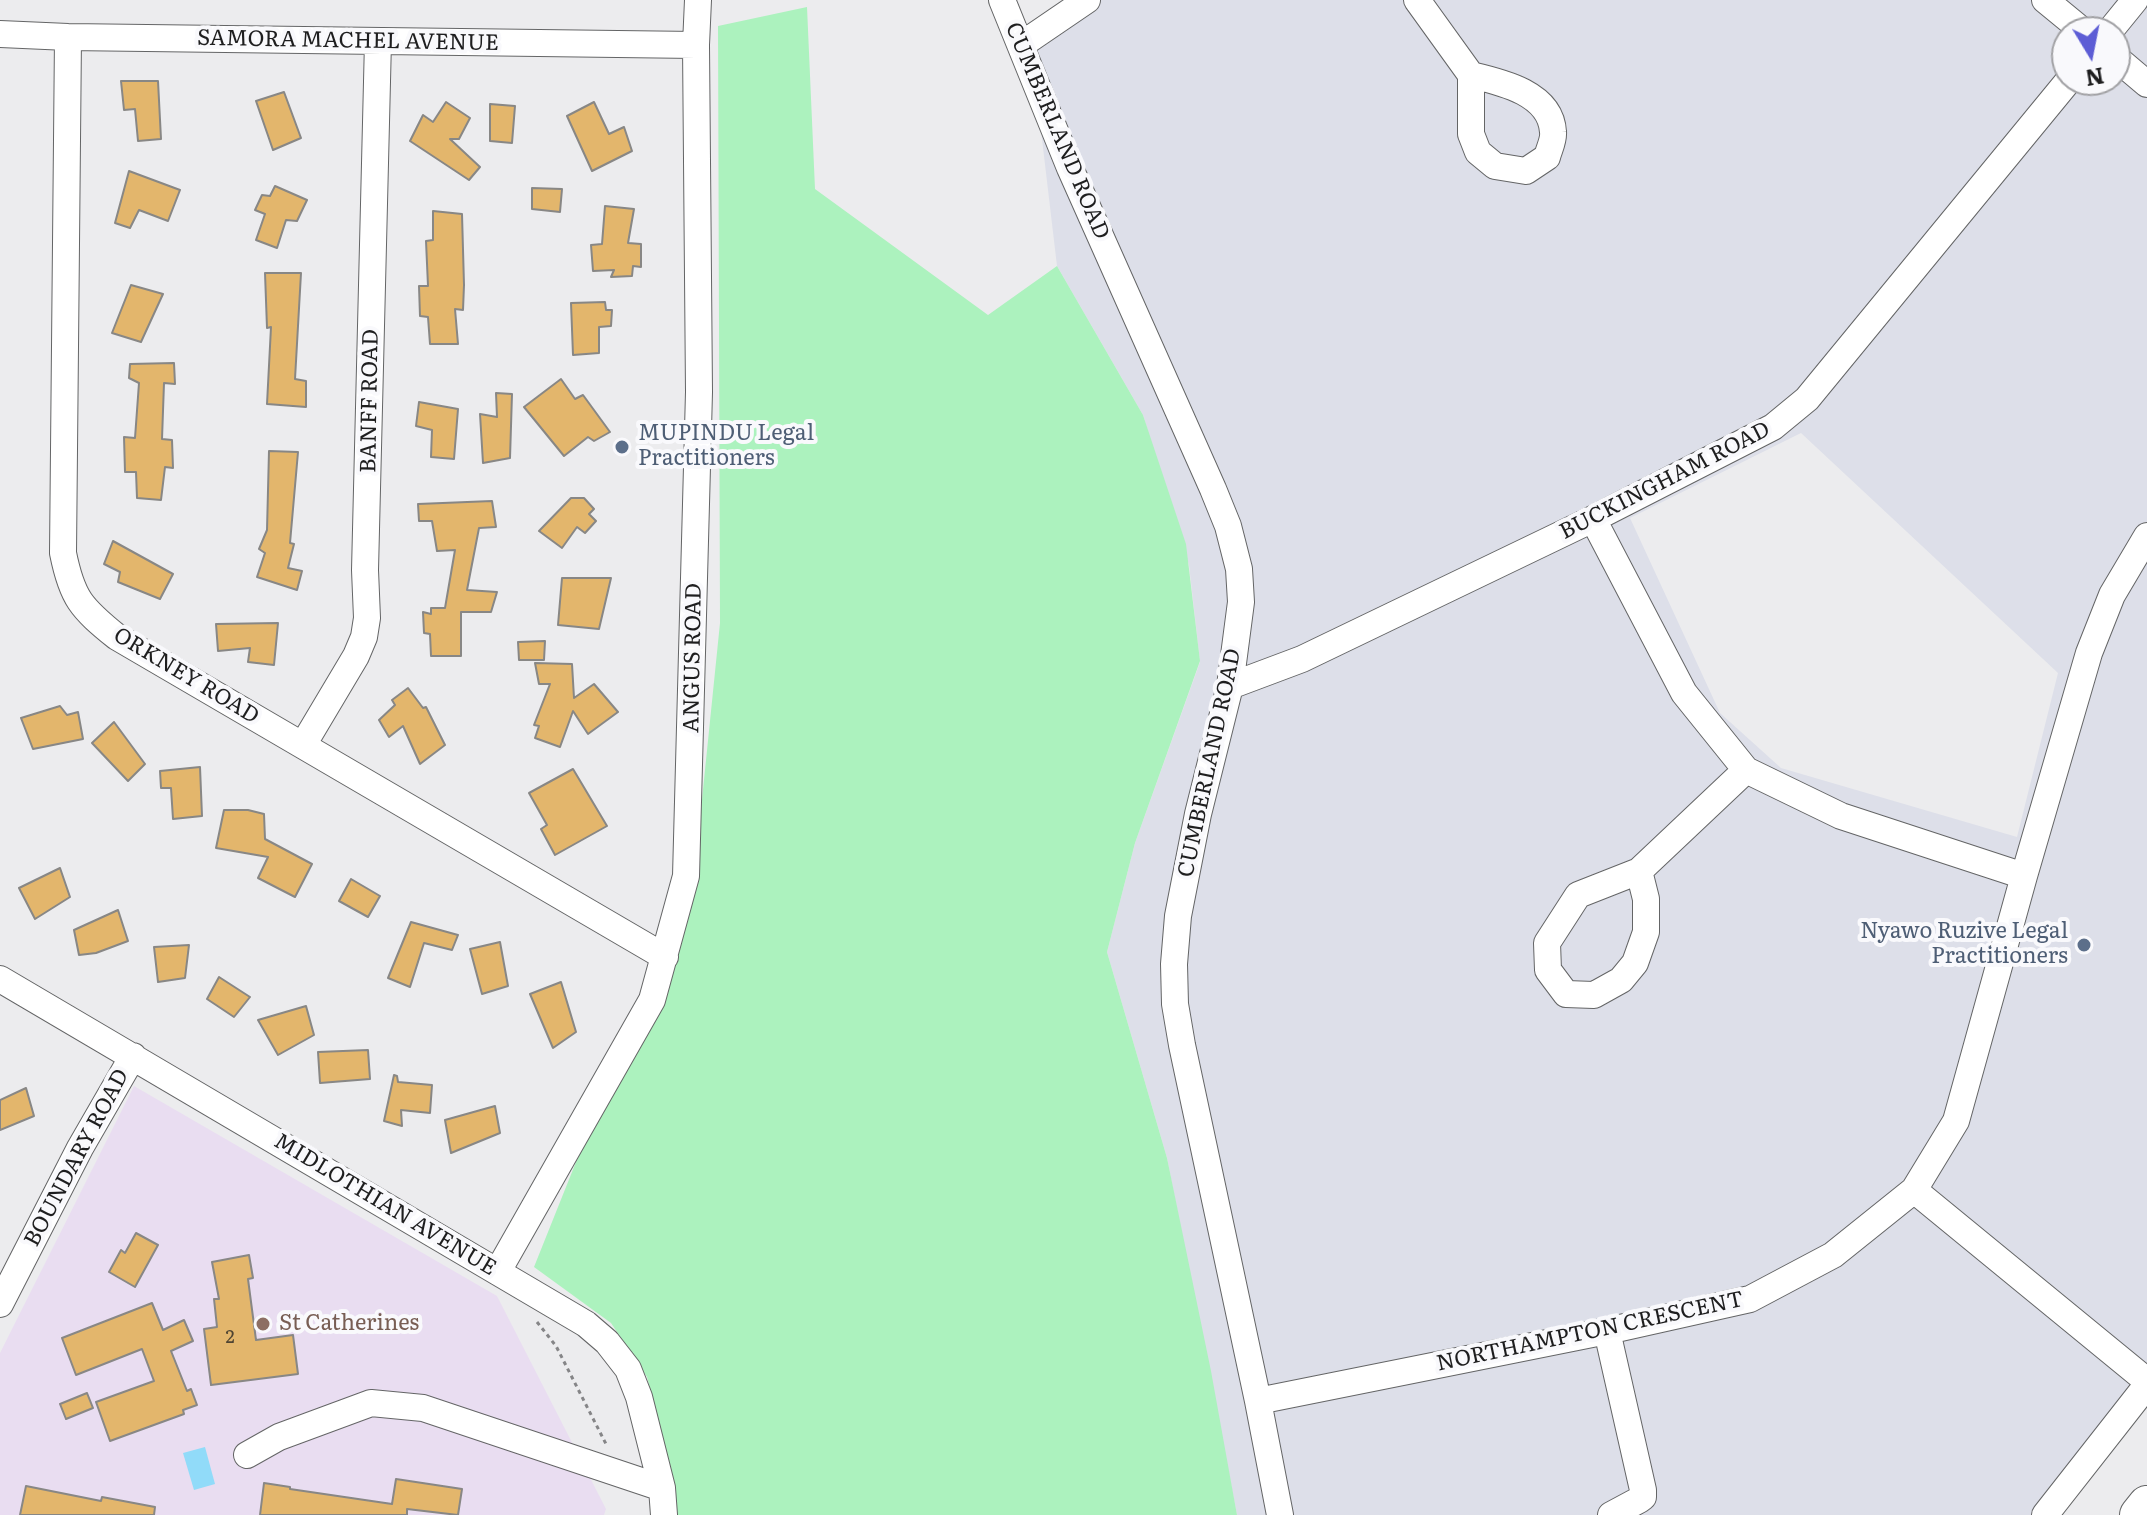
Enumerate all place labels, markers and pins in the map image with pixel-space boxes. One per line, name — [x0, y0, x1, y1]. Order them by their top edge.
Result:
place label: MUPINDU Legal Practitioners — [638, 421, 814, 472]
marker: MUPINDU Legal Practitioners — [613, 438, 631, 456]
place label: Nyawo Ruzive Legal Practitioners — [1860, 919, 2068, 970]
marker: Nyawo Ruzive Legal Practitioners — [2075, 936, 2093, 954]
place label: St Catherines — [279, 1311, 419, 1337]
marker: St Catherines — [254, 1315, 272, 1333]

